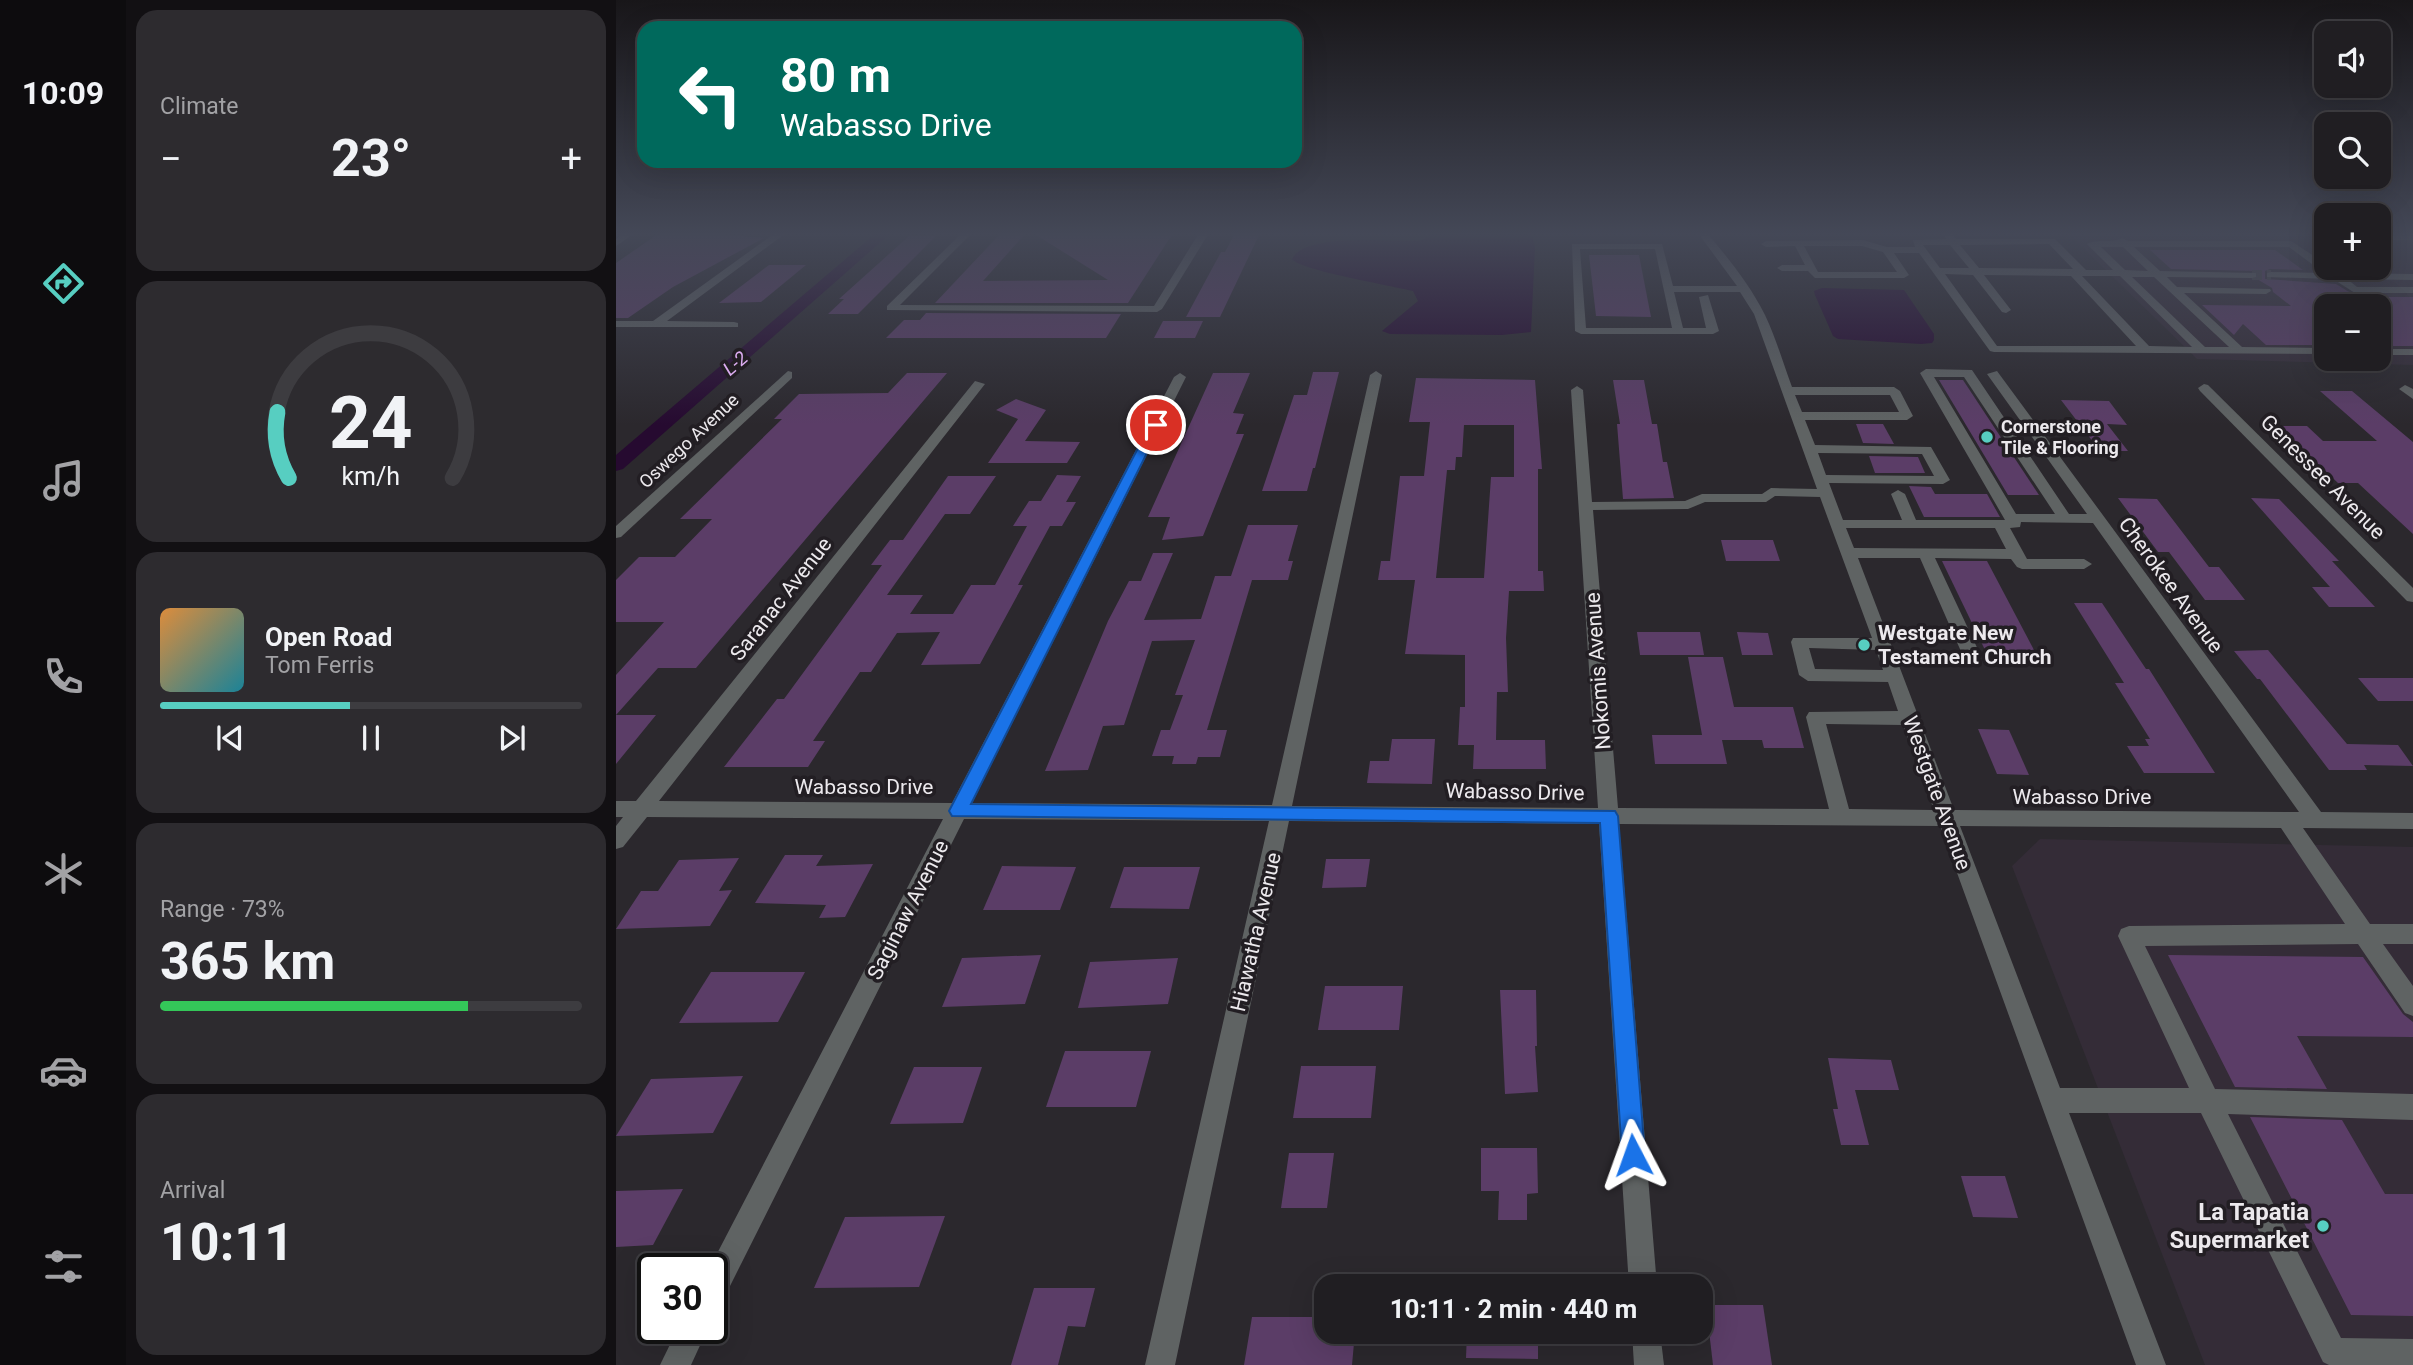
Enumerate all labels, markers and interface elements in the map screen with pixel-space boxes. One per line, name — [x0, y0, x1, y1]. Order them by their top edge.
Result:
map controls — [2314, 21, 2391, 371]
button: sound — [2314, 21, 2391, 98]
text: 80 m — [780, 47, 891, 104]
icon: left — [665, 49, 756, 140]
text: 10:09 — [22, 74, 104, 112]
text: Climate — [160, 93, 239, 120]
text: Wabasso Drive — [780, 106, 992, 144]
button: search — [2314, 112, 2391, 189]
text: 23° — [331, 128, 411, 189]
text: − — [160, 137, 182, 181]
text: + — [560, 137, 582, 181]
button: + — [2314, 203, 2391, 280]
icon: directions — [39, 259, 88, 308]
button: − — [2314, 294, 2391, 371]
water label: L-2 — [718, 346, 752, 380]
text: 24 — [329, 380, 413, 466]
street label: Oswego Avenue — [635, 389, 743, 492]
pin — [1126, 395, 1186, 455]
icon: arrive — [1137, 406, 1175, 444]
street label: Genessee Avenue — [2256, 410, 2390, 544]
place label: Cornerstone Tile & Flooring — [2001, 416, 2119, 458]
marker: Cornerstone Tile & Flooring — [1979, 429, 1995, 445]
icon: music — [39, 456, 88, 505]
text: km/h — [342, 461, 400, 490]
street label: Cherokee Avenue — [2114, 512, 2228, 658]
street label: Saranac Avenue — [725, 533, 837, 665]
street label: Nokomis Avenue — [1581, 591, 1615, 751]
place label: Westgate New Testament Church — [1878, 621, 2052, 669]
text: Open Road — [265, 622, 393, 652]
marker: Westgate New Testament Church — [1856, 637, 1872, 653]
icon: phone — [39, 652, 88, 701]
text: Tom Ferris — [265, 652, 374, 679]
street label: Westgate Avenue — [1898, 713, 1976, 873]
icon: previous — [211, 719, 249, 757]
icon: pause — [352, 719, 390, 757]
icon: next — [493, 719, 531, 757]
street label: Wabasso Drive — [795, 775, 933, 799]
street label: Wabasso Drive — [1445, 779, 1585, 805]
street label: Wabasso Drive — [2013, 785, 2151, 809]
street label: Saginaw Avenue — [862, 836, 954, 984]
icon: climate — [39, 849, 88, 898]
street label: Hiawatha Avenue — [1226, 850, 1286, 1014]
text: Range · 73% — [160, 896, 285, 923]
text: 365 km — [160, 931, 335, 992]
icon: car — [39, 1046, 88, 1095]
position arrow — [1596, 1118, 1670, 1192]
text: Arrival — [160, 1177, 225, 1204]
place label: La Tapatia Supermarket — [2169, 1198, 2309, 1254]
text: 10:11 — [160, 1212, 294, 1273]
marker: La Tapatia Supermarket — [2315, 1218, 2331, 1234]
icon: filters — [39, 1242, 88, 1291]
speed limit sign: 30 — [637, 1253, 728, 1344]
text: 10:11 · 2 min · 440 m — [1390, 1294, 1637, 1324]

